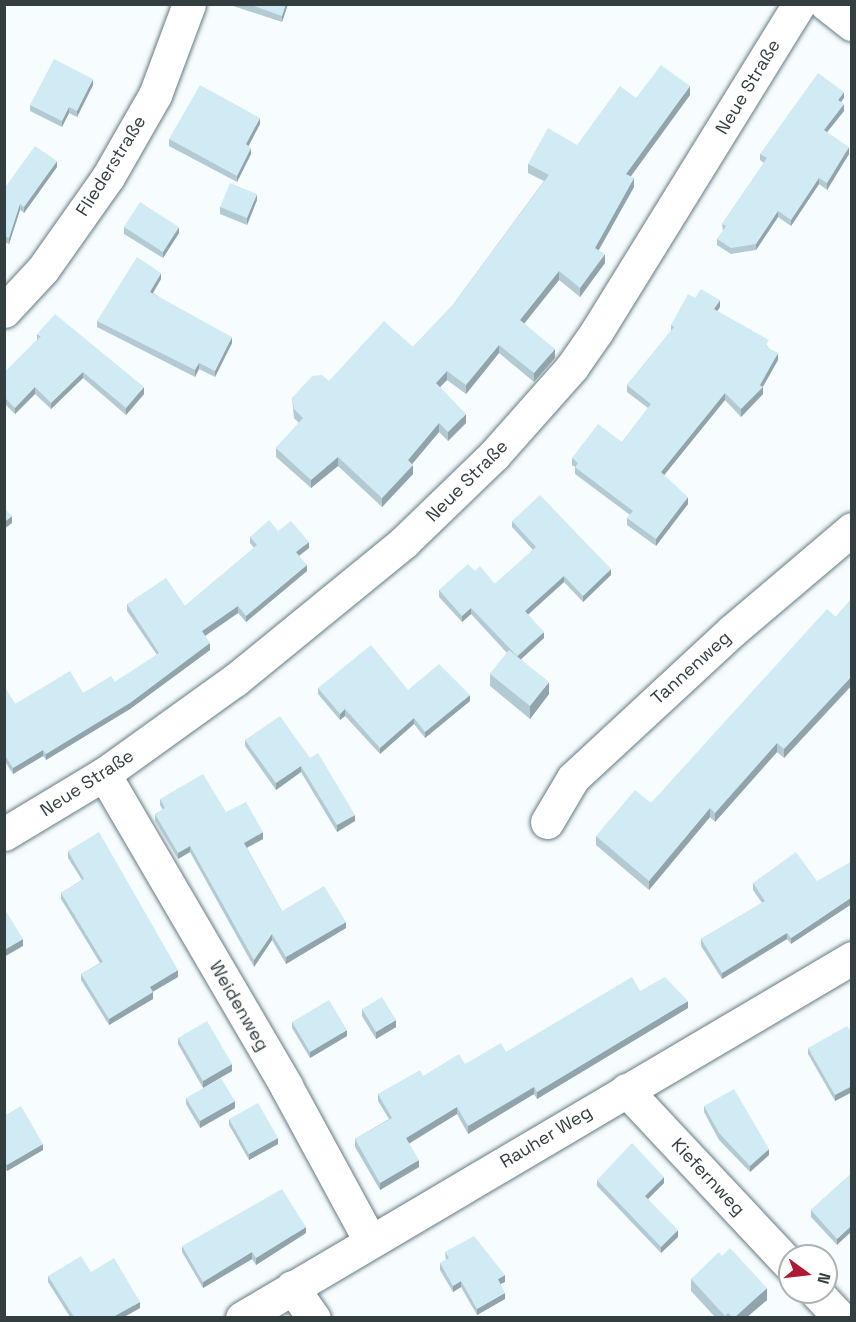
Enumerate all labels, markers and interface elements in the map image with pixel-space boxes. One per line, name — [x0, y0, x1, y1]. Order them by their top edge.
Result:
street label: Neue Straße — [711, 36, 785, 138]
street label: Fliederstraße — [72, 112, 150, 220]
street label: Neue Straße — [422, 436, 512, 526]
street label: Tannenweg — [647, 627, 735, 709]
street label: Neue Straße — [36, 745, 138, 821]
street label: Weidenweg — [205, 957, 273, 1055]
street label: Rauher Weg — [496, 1101, 596, 1173]
street label: Kiefernweg — [667, 1134, 749, 1220]
north arrow — [778, 1244, 838, 1304]
text: N — [812, 1270, 835, 1286]

